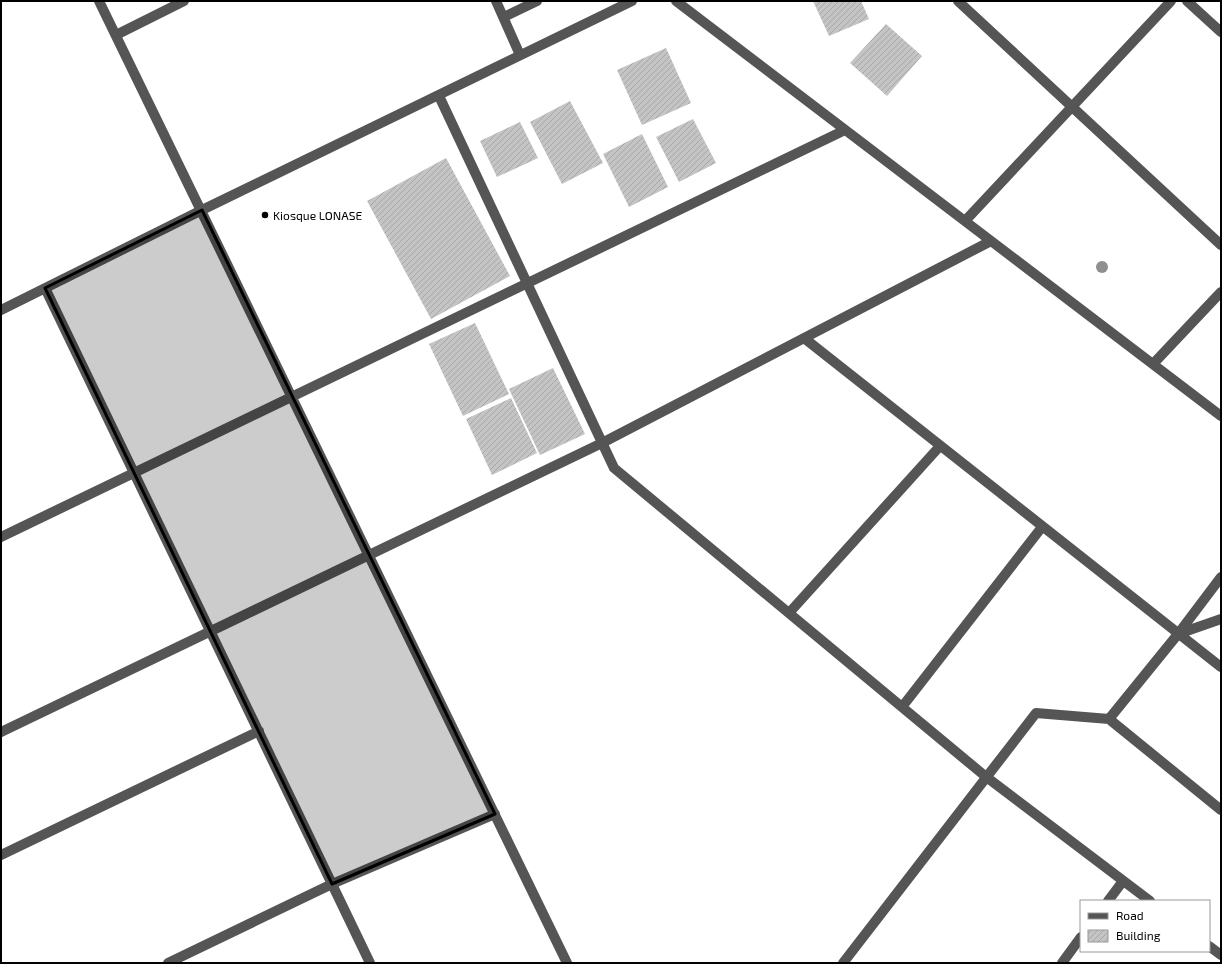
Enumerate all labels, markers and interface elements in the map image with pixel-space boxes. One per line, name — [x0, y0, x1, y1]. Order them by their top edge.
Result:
place label: Kiosque LONASE — [273, 208, 362, 222]
marker: Kiosque LONASE — [260, 210, 270, 220]
legend — [1080, 900, 1210, 952]
text: Road — [1116, 908, 1144, 922]
text: Building — [1116, 928, 1161, 942]

